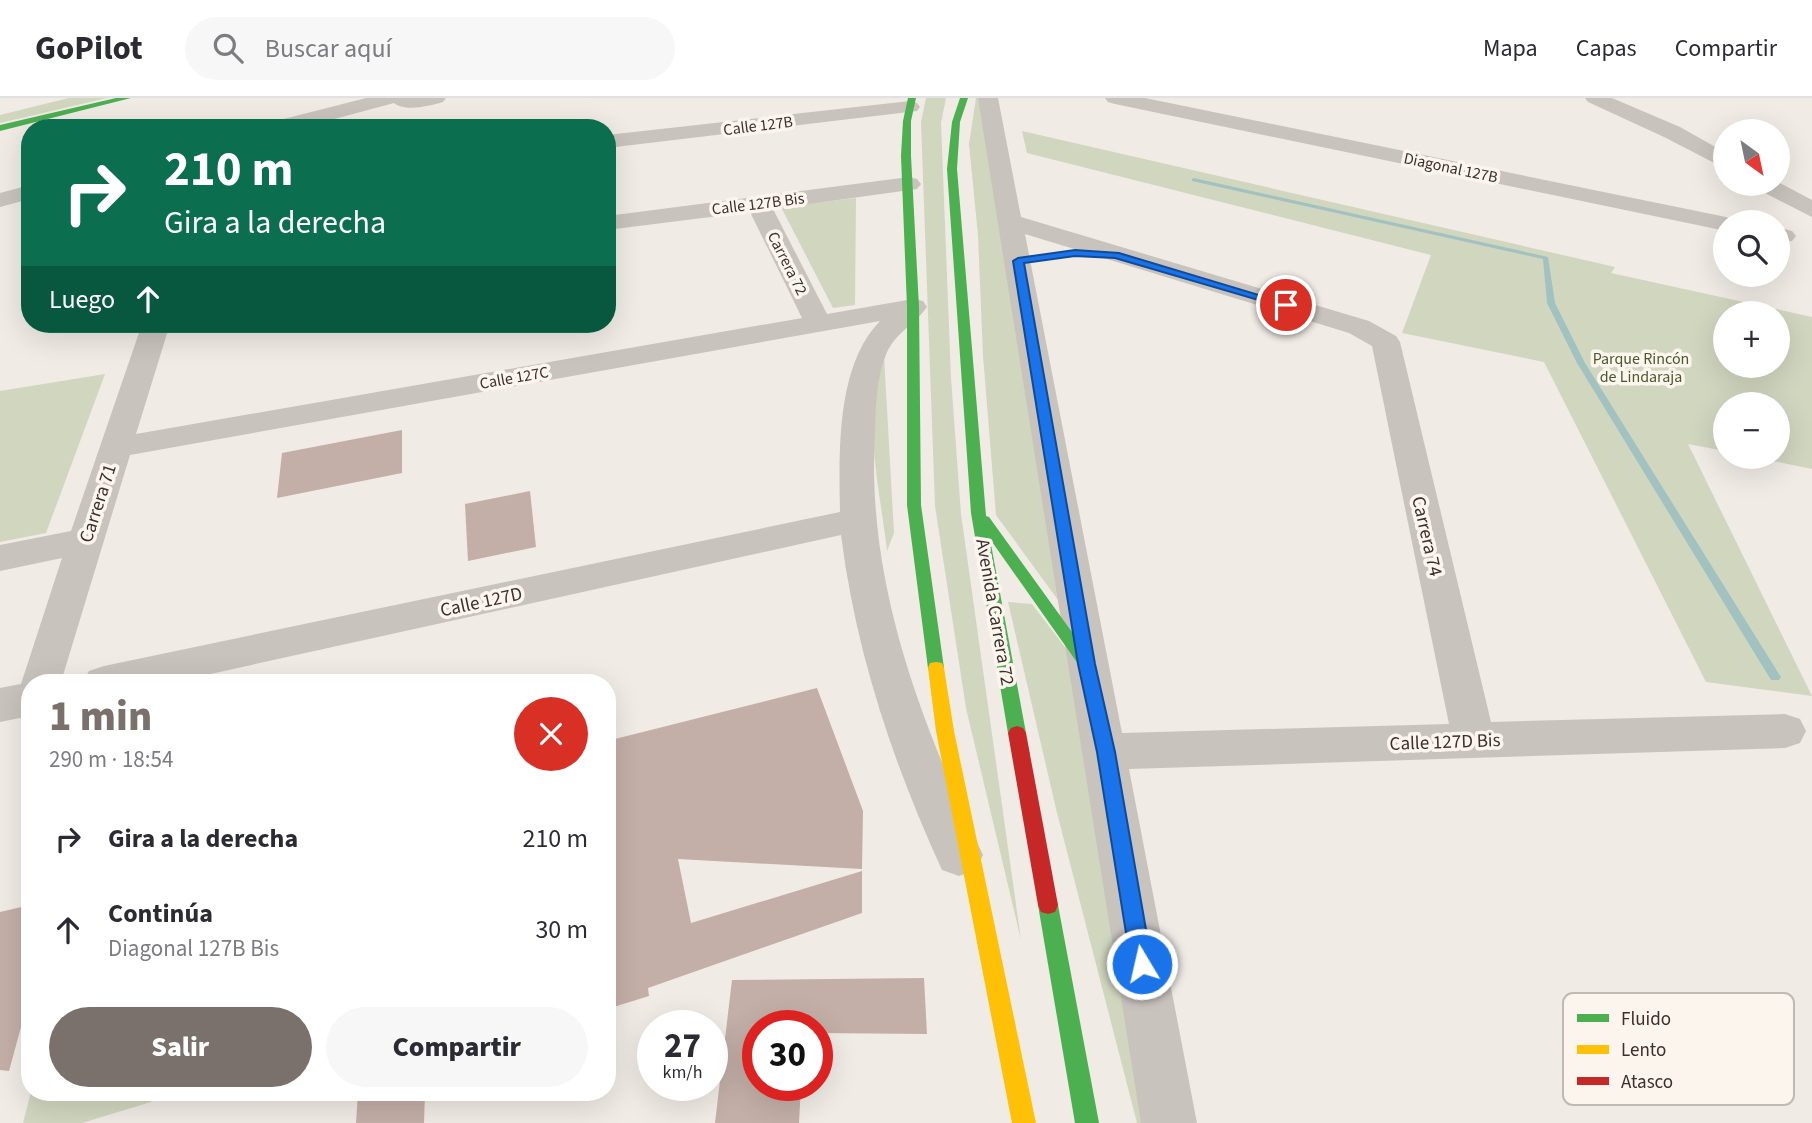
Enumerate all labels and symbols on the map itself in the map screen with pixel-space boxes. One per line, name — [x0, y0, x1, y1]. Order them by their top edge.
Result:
street label: Calle 127B — [722, 111, 794, 141]
north arrow — [1713, 119, 1790, 196]
street label: Diagonal 127B — [1402, 147, 1500, 189]
street label: Calle 127B Bis — [711, 187, 806, 221]
street label: Carrera 72 — [762, 228, 812, 299]
pin — [1256, 275, 1316, 335]
park label: Parque Rincón de Lindaraja — [1593, 348, 1689, 388]
street label: Calle 127C — [478, 361, 550, 395]
street label: Carrera 71 — [73, 461, 124, 546]
street label: Carrera 74 — [1404, 494, 1449, 579]
street label: Avenida Carrera 72 — [968, 537, 1021, 688]
street label: Calle 127D — [438, 581, 525, 624]
street label: Calle 127D Bis — [1389, 727, 1501, 758]
position arrow — [1105, 927, 1179, 1001]
legend — [1563, 993, 1794, 1105]
text: Fluido — [1621, 1006, 1671, 1033]
speed limit sign: 30 — [742, 1010, 833, 1101]
text: Lento — [1621, 1037, 1666, 1064]
text: Atasco — [1621, 1069, 1673, 1096]

